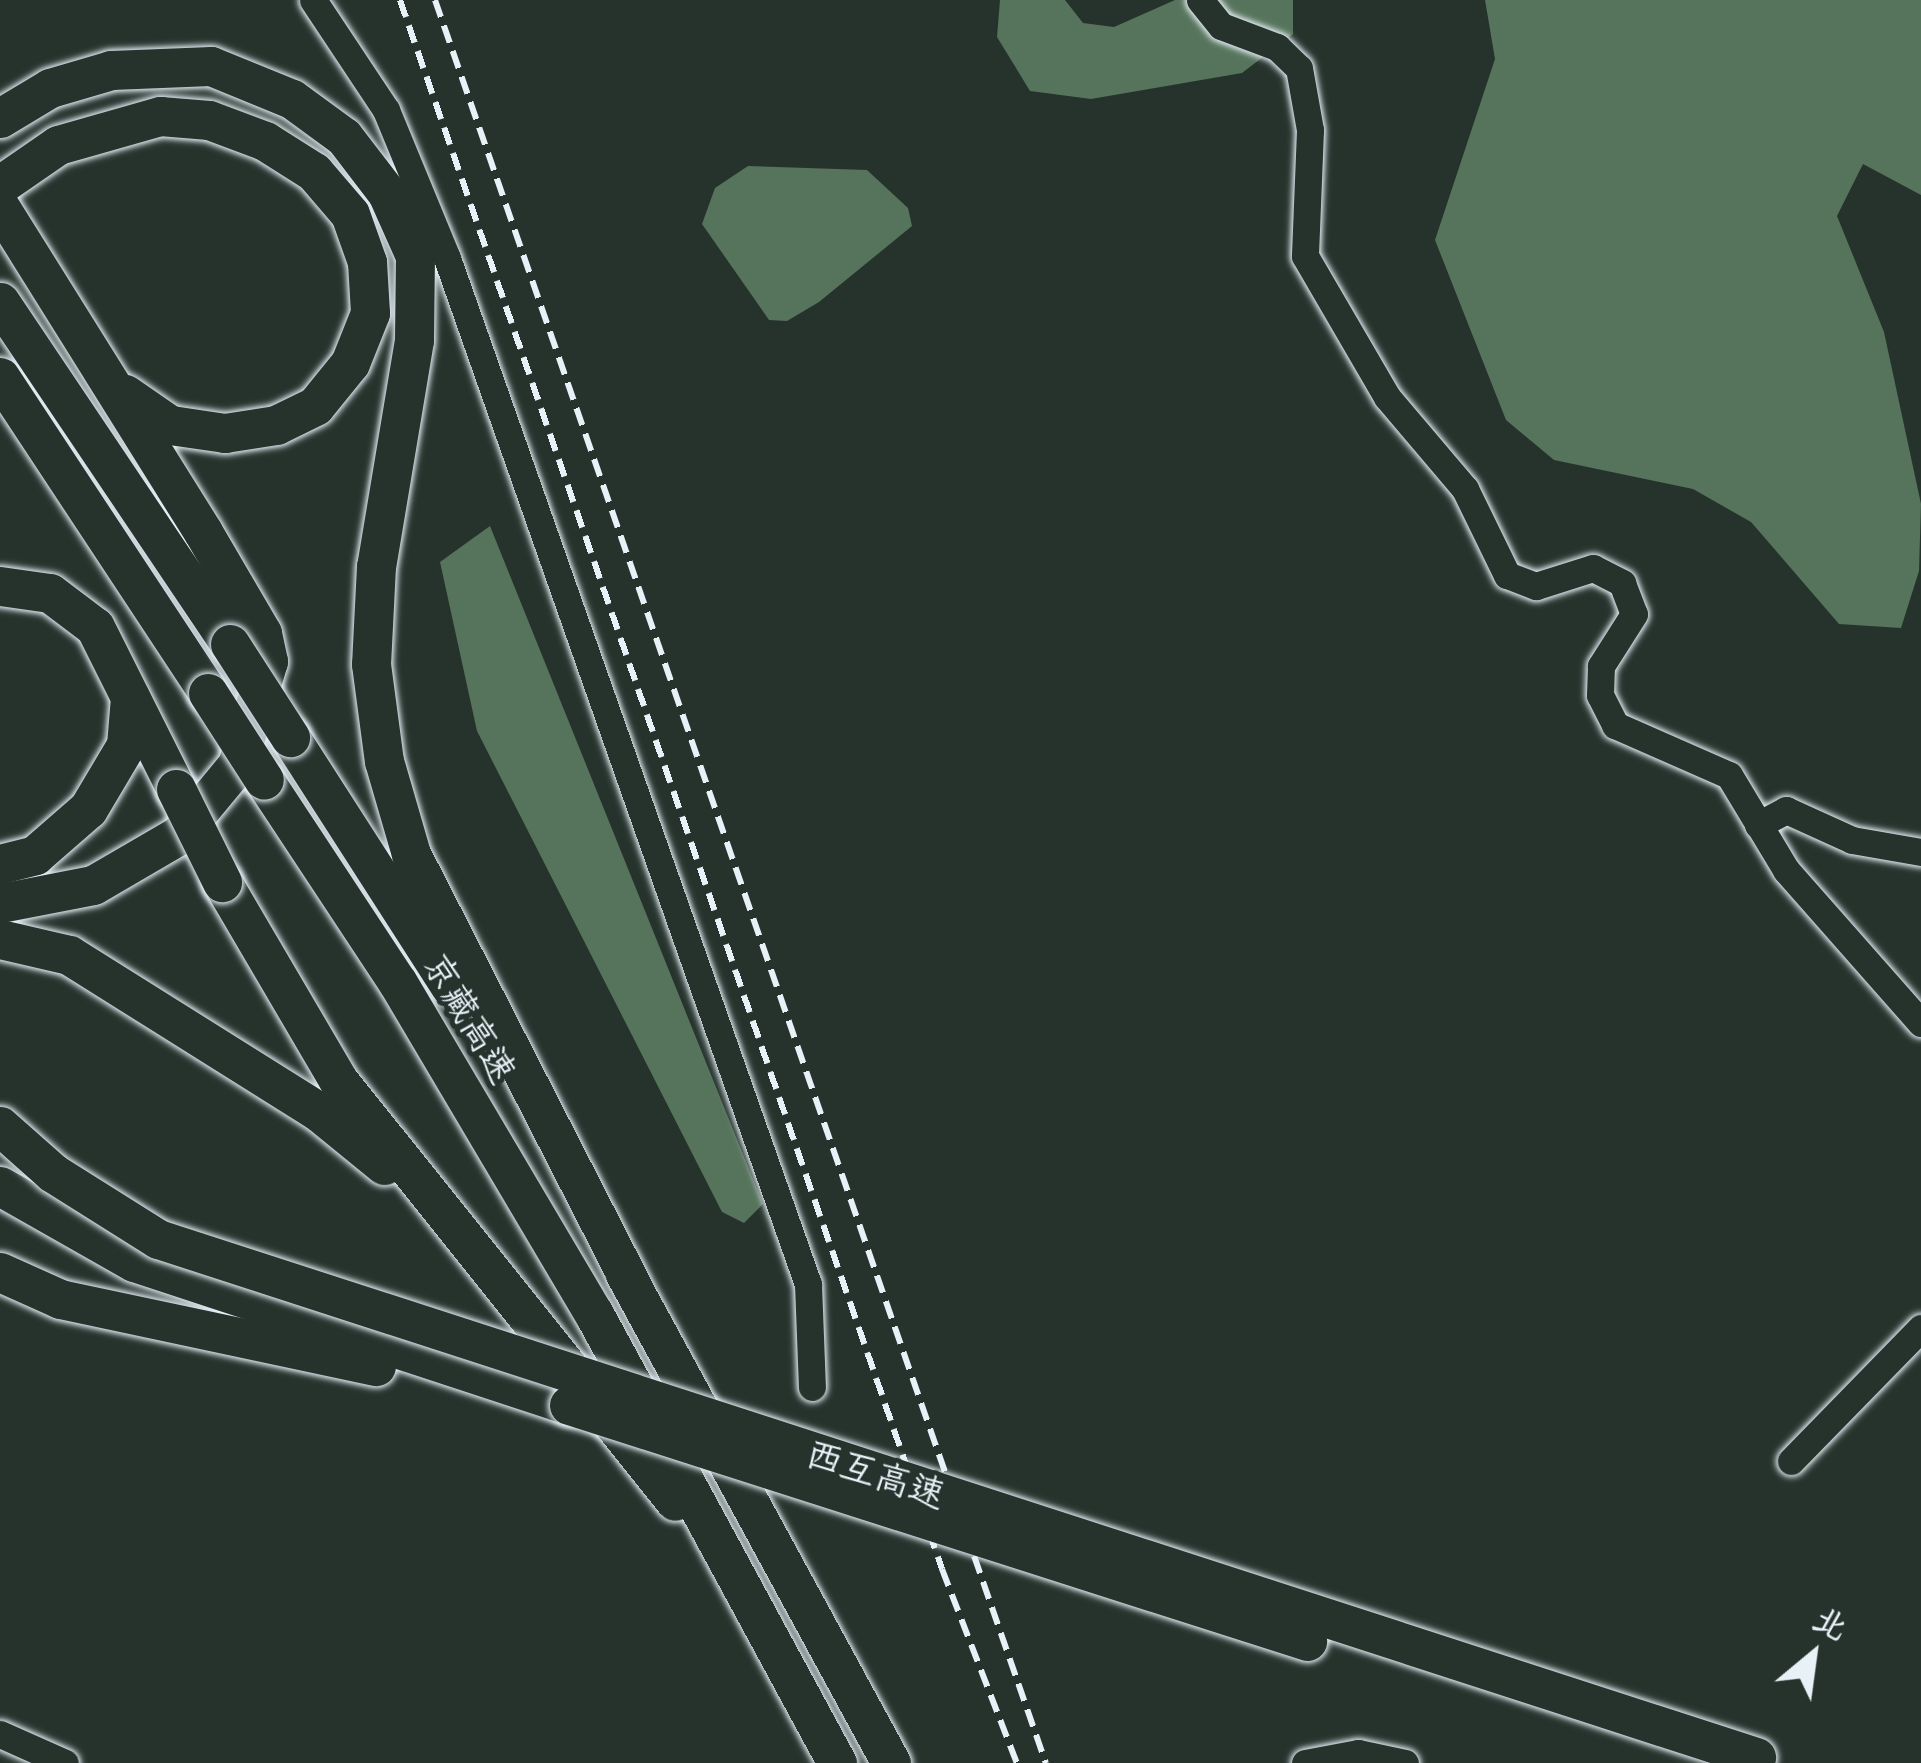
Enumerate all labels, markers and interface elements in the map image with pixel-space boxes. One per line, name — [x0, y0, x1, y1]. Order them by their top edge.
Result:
street label: 京藏高速 — [414, 945, 526, 1091]
street label: 西互高速 — [801, 1431, 951, 1517]
north arrow — [1753, 1595, 1873, 1715]
text: 北 — [1805, 1595, 1856, 1651]

